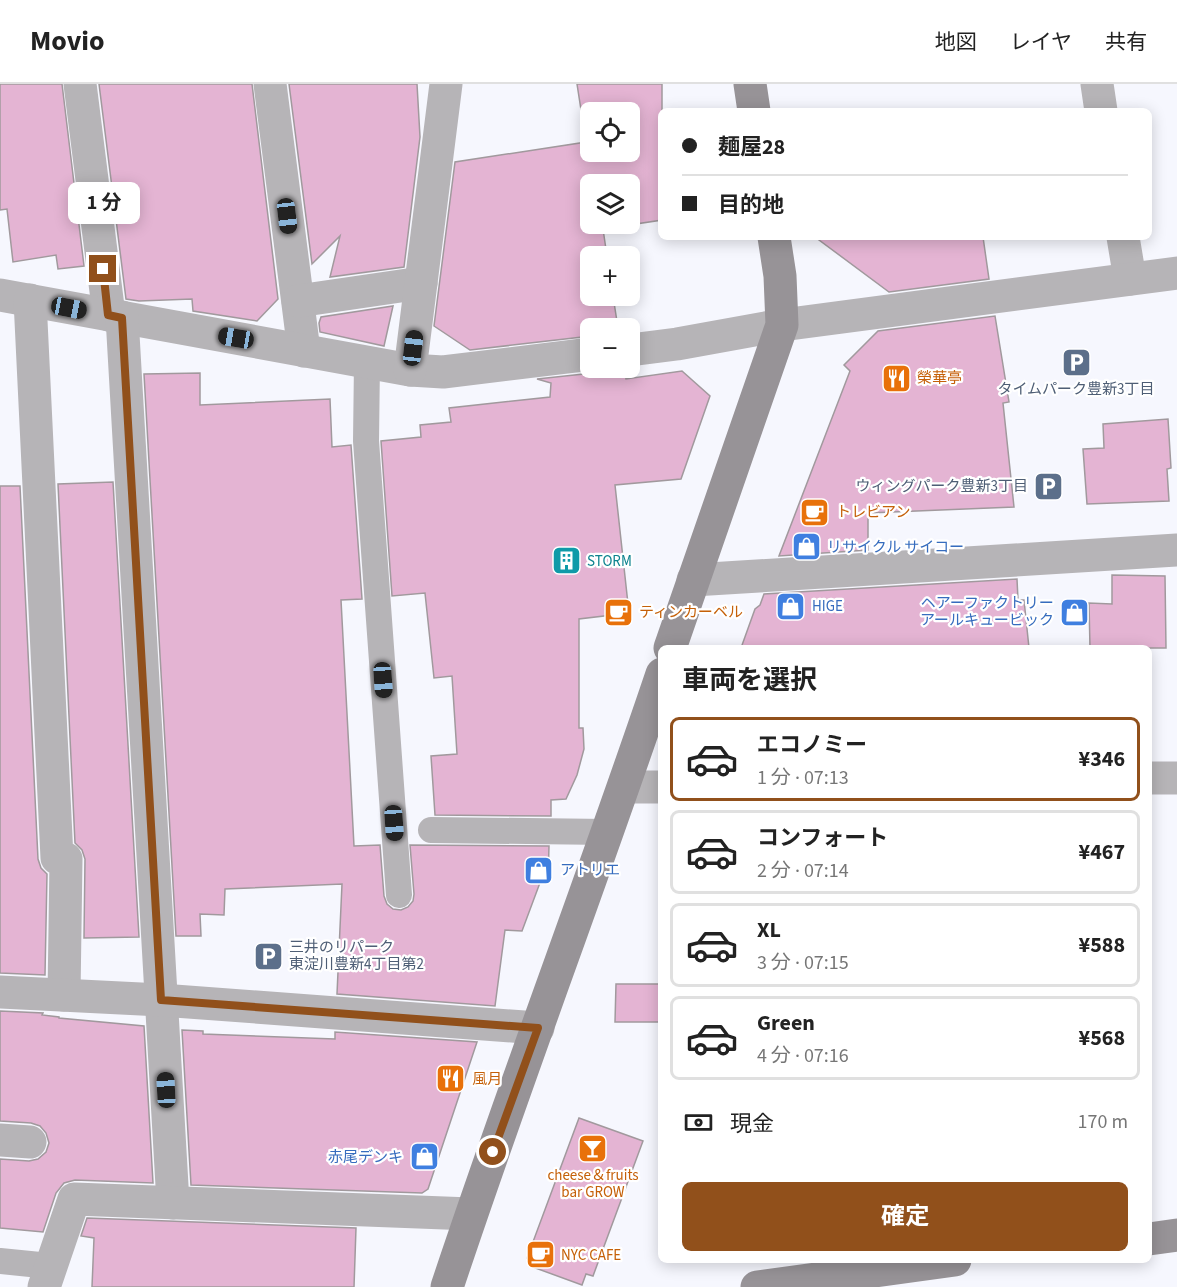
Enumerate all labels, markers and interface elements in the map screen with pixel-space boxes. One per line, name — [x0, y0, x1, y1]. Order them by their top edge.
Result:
text: Movio — [30, 21, 105, 61]
text: 地図 — [935, 27, 977, 57]
text: レイヤ — [1010, 27, 1072, 57]
text: 共有 — [1105, 27, 1147, 57]
map controls — [580, 102, 640, 378]
button: locate — [580, 102, 640, 162]
text: 麺屋28 — [718, 131, 785, 163]
button: layers — [580, 174, 640, 234]
callout: 1 分 — [67, 182, 139, 224]
text: 1 分 — [87, 189, 121, 217]
text: 目的地 — [718, 189, 784, 221]
car — [276, 197, 298, 235]
button: + — [580, 246, 640, 306]
route end — [89, 255, 116, 282]
car — [50, 296, 88, 320]
button: − — [580, 318, 640, 378]
car — [217, 326, 255, 350]
car — [402, 329, 424, 367]
parking icon: タイムパーク豊新3丁目 — [1060, 346, 1092, 378]
restaurant icon: 榮華亭 — [880, 362, 912, 394]
place label: 榮華亭 — [917, 368, 962, 389]
place label: タイムパーク豊新3丁目 — [997, 379, 1155, 400]
parking icon: ウィングパーク豊新3丁目 — [1033, 470, 1065, 502]
place label: ウィングパーク豊新3丁目 — [856, 476, 1028, 497]
cafe icon: トレビアン — [799, 496, 831, 528]
place label: トレビアン — [836, 502, 910, 523]
shop icon: リサイクル サイコー — [790, 531, 822, 563]
place label: リサイクル サイコー — [827, 537, 964, 558]
building icon: STORM — [550, 545, 582, 577]
place label: STORM — [587, 551, 632, 572]
shop icon: HIGE — [775, 590, 807, 622]
place label: ヘアーファクトリー アールキュービック — [920, 593, 1054, 631]
cafe icon: ティンカーベル — [602, 596, 634, 628]
place label: HIGE — [812, 596, 843, 617]
shop icon: ヘアーファクトリー アールキュービック — [1059, 596, 1091, 628]
place label: ティンカーベル — [639, 602, 743, 623]
car — [373, 661, 393, 699]
text: 車両を選択 — [682, 661, 817, 700]
text: エコノミー — [757, 729, 867, 761]
icon: car — [685, 732, 739, 786]
text: ¥346 — [1079, 743, 1125, 775]
text: 1 分 · 07:13 — [757, 764, 849, 792]
car — [384, 804, 404, 842]
text: コンフォート — [757, 822, 888, 854]
icon: car — [685, 825, 739, 879]
text: ¥467 — [1079, 836, 1125, 868]
shop icon: アトリエ — [523, 854, 555, 886]
text: 2 分 · 07:14 — [757, 857, 849, 885]
place label: アトリエ — [560, 860, 620, 881]
text: XL — [757, 914, 781, 946]
icon: car — [685, 918, 739, 972]
text: ¥588 — [1079, 929, 1125, 961]
place label: 三井のリパーク 東淀川豊新4丁目第2 — [289, 937, 424, 975]
parking icon: 三井のリパーク 東淀川豊新4丁目第2 — [252, 940, 284, 972]
text: 3 分 · 07:15 — [757, 949, 849, 977]
text: Green — [757, 1007, 815, 1039]
icon: car — [685, 1011, 739, 1065]
text: ¥568 — [1079, 1022, 1125, 1054]
text: 4 分 · 07:16 — [757, 1042, 849, 1070]
restaurant icon: 風月 — [435, 1063, 467, 1095]
place label: 風月 — [472, 1069, 502, 1090]
car — [156, 1072, 176, 1108]
icon: cash — [682, 1106, 715, 1139]
text: 現金 — [730, 1108, 774, 1140]
text: 170 m — [1078, 1108, 1128, 1136]
bar icon: cheese＆fruits bar GROW — [577, 1132, 609, 1164]
route start — [479, 1138, 506, 1165]
shop icon: 赤尾デンキ — [408, 1141, 440, 1173]
place label: 赤尾デンキ — [328, 1147, 403, 1168]
place label: cheese＆fruits bar GROW — [547, 1165, 639, 1203]
button: 確定 — [682, 1182, 1128, 1251]
cafe icon: NYC CAFE — [524, 1239, 556, 1271]
place label: NYC CAFE — [561, 1245, 621, 1266]

